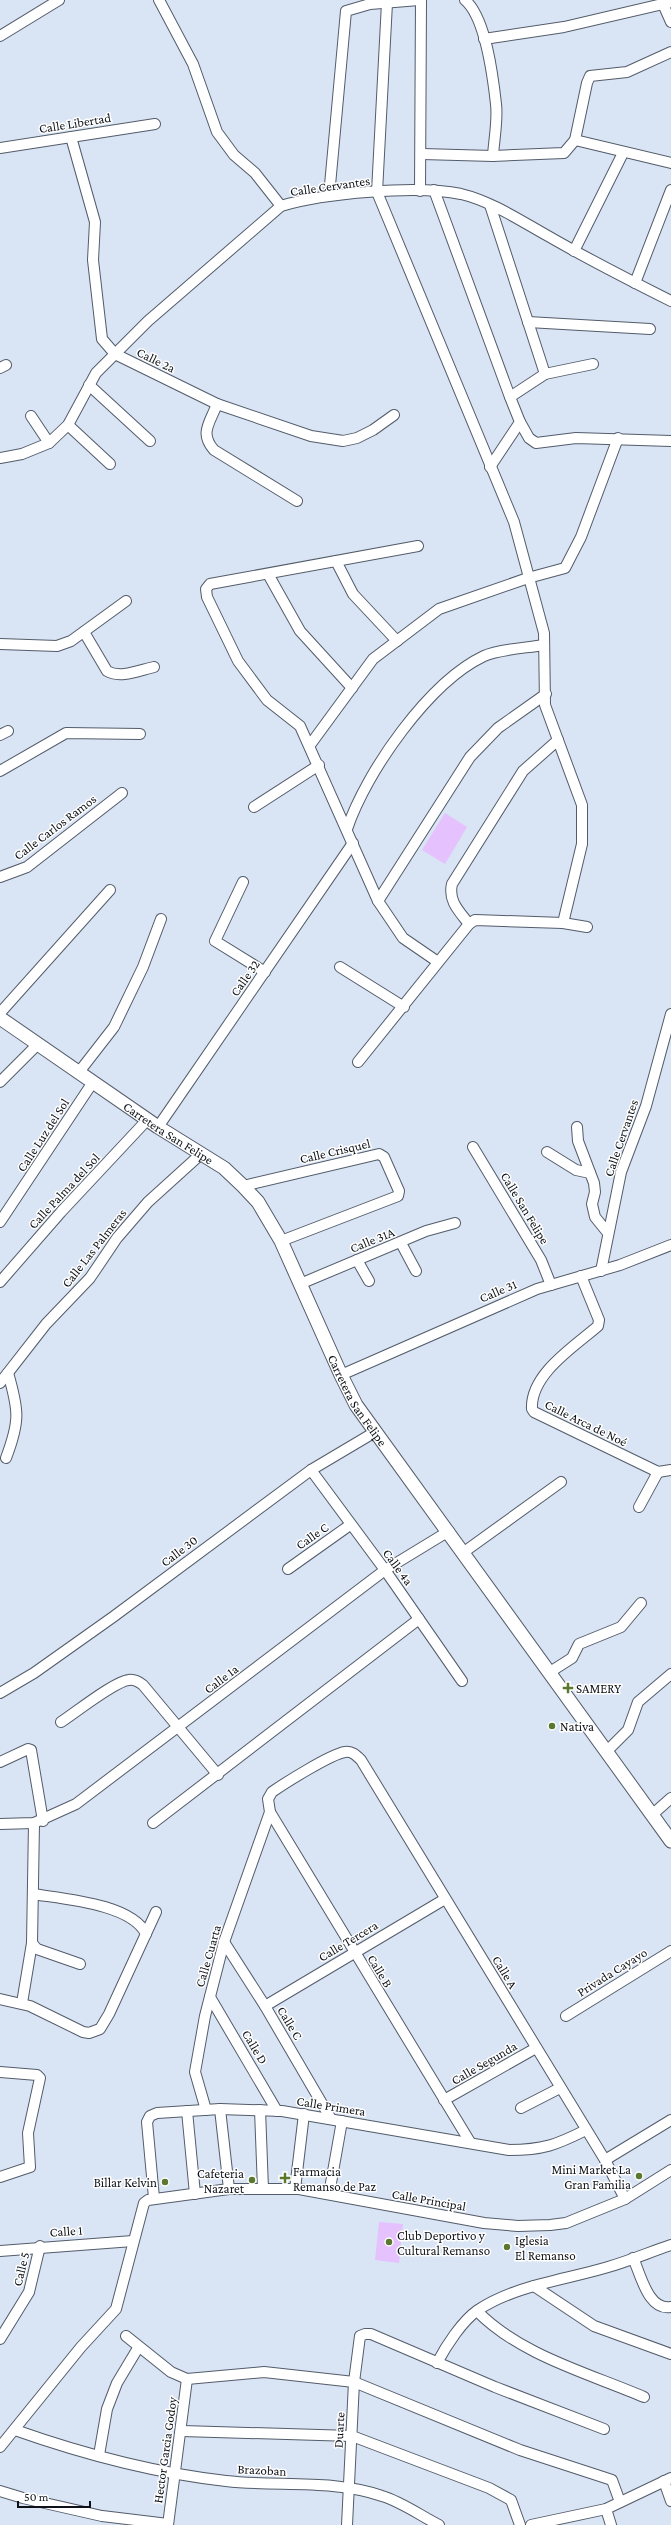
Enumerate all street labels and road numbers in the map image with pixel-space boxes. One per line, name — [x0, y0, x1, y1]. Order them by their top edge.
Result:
street label: Calle Libertad — [38, 110, 112, 136]
street label: Calle Cervantes — [289, 173, 371, 199]
street label: Calle 2a — [134, 344, 178, 376]
street label: Calle Carlos Ramos — [11, 791, 99, 863]
street label: Calle 32 — [227, 957, 263, 999]
street label: Calle Luz del Sol — [14, 1095, 73, 1174]
street label: Calle Cervantes — [601, 1097, 641, 1179]
street label: Carretera San Felipe — [121, 1098, 217, 1167]
street label: Calle Crisquel — [298, 1135, 372, 1166]
street label: Calle Palma del Sol — [25, 1150, 103, 1232]
street label: Calle San Felipe — [498, 1169, 553, 1247]
street label: Calle Las Palmeras — [59, 1206, 129, 1290]
street label: Calle 31A — [348, 1224, 397, 1256]
street label: Calle 31 — [477, 1276, 519, 1306]
street label: Carretera San Felipe — [325, 1352, 391, 1449]
street label: Calle Arca de Noé — [542, 1397, 630, 1450]
street label: Calle C — [293, 1519, 331, 1553]
street label: Calle 30 — [158, 1532, 200, 1570]
street label: Calle 4a — [380, 1546, 416, 1588]
street label: Calle 1a — [201, 1661, 241, 1697]
street label: Calle Tercera — [316, 1917, 380, 1965]
street label: Calle Cuarta — [192, 1923, 224, 1989]
street label: Privada Cayayo — [574, 1945, 650, 1999]
street label: Calle B — [364, 1952, 396, 1990]
street label: Calle A — [489, 1953, 521, 1992]
street label: Calle C — [274, 2004, 306, 2043]
street label: Calle D — [239, 2027, 271, 2067]
street label: Calle Segunda — [448, 2038, 520, 2088]
street label: Calle Primera — [295, 2093, 367, 2119]
street label: Calle Principal — [391, 2186, 468, 2214]
street label: Calle 1 — [49, 2222, 83, 2240]
street label: Calle 5 — [10, 2250, 32, 2288]
street label: Hector Garcia Godoy — [150, 2395, 180, 2504]
street label: Duarte — [331, 2411, 347, 2448]
street label: Brazoban — [237, 2461, 287, 2479]

